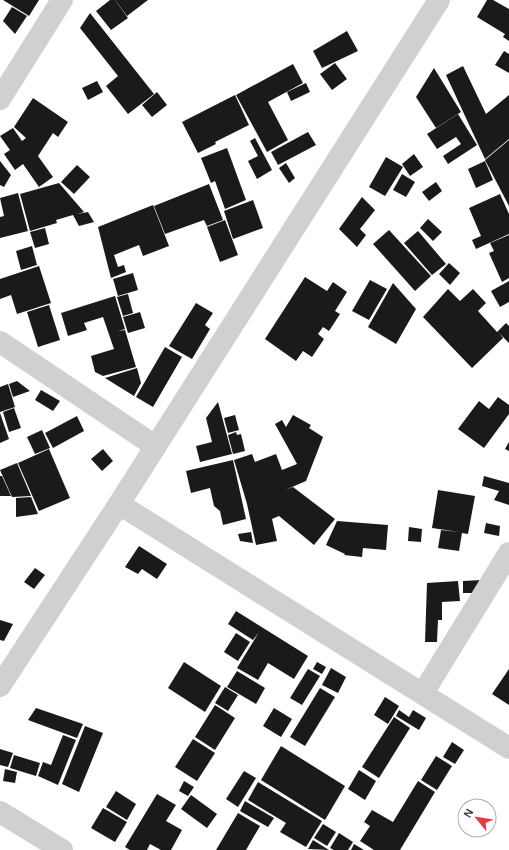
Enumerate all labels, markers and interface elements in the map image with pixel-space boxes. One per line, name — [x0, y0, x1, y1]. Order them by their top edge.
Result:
north arrow — [457, 798, 497, 838]
text: N — [461, 807, 476, 819]

